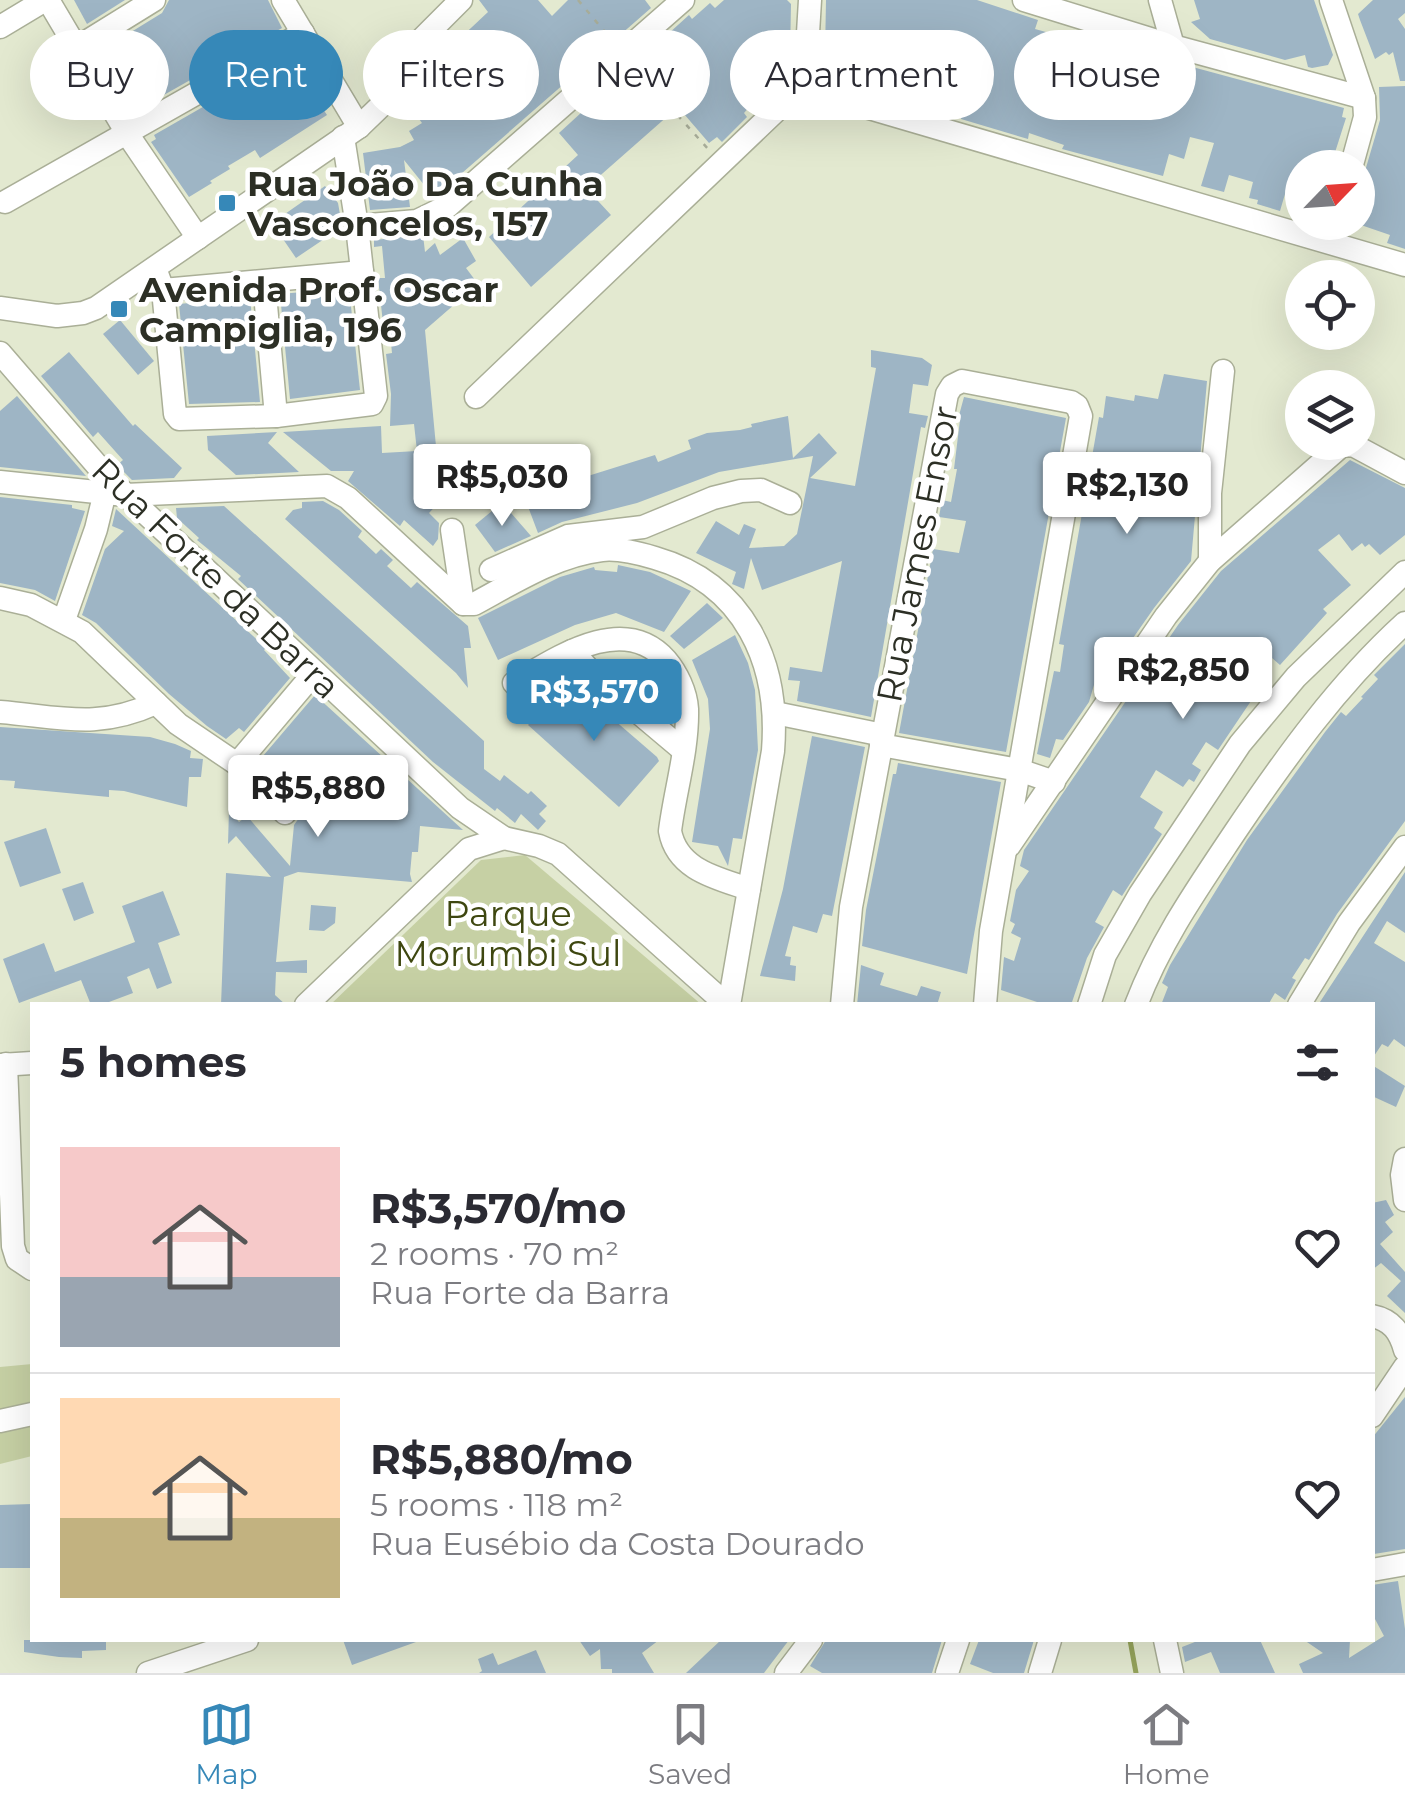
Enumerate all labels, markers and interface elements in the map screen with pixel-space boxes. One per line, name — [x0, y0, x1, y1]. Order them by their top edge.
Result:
chip: Buy — [30, 30, 169, 120]
chip: Rent — [189, 30, 343, 120]
chip: Filters — [363, 30, 539, 120]
chip: New — [559, 30, 710, 120]
chip: Apartment — [730, 30, 994, 120]
chip: House — [1014, 30, 1196, 120]
north arrow — [1285, 150, 1375, 240]
map controls — [1285, 150, 1375, 460]
place label: Rua João Da Cunha Vasconcelos, 157 — [246, 162, 604, 245]
marker: Rua João Da Cunha Vasconcelos, 157 — [216, 192, 238, 214]
button: locate — [1285, 260, 1375, 350]
place label: Avenida Prof. Oscar Campiglia, 196 — [138, 268, 498, 351]
marker: Avenida Prof. Oscar Campiglia, 196 — [108, 298, 130, 320]
button: layers — [1285, 370, 1375, 460]
street label: Rua James Ensor — [867, 402, 967, 706]
pin: R$5,030 — [410, 444, 594, 529]
street label: Rua Forte da Barra — [83, 449, 349, 707]
pin: R$2,130 — [1035, 452, 1219, 537]
text: R$5,030 — [435, 457, 569, 496]
text: R$2,130 — [1065, 465, 1189, 504]
pin: R$2,850 — [1091, 637, 1275, 722]
text: R$2,850 — [1116, 650, 1250, 689]
pin: R$3,570 — [502, 659, 686, 744]
text: R$3,570 — [529, 672, 659, 711]
pin: R$5,880 — [226, 755, 410, 840]
text: R$5,880 — [250, 768, 386, 807]
park label: Parque Morumbi Sul — [395, 892, 621, 975]
icon: filters — [1290, 1035, 1345, 1090]
text: 5 homes — [60, 1036, 247, 1088]
text: R$3,570/mo — [370, 1182, 626, 1234]
icon: home — [140, 1187, 260, 1307]
icon: heart — [1290, 1220, 1345, 1275]
text: 2 rooms · 70 m² — [370, 1234, 619, 1273]
text: Rua Forte da Barra — [370, 1273, 670, 1312]
text: R$5,880/mo — [370, 1433, 633, 1485]
icon: home — [140, 1438, 260, 1558]
icon: heart — [1290, 1471, 1345, 1526]
text: 5 rooms · 118 m² — [370, 1485, 623, 1524]
text: Rua Eusébio da Costa Dourado — [370, 1524, 865, 1563]
tab: Map — [195, 1697, 258, 1791]
tab: Saved — [648, 1697, 732, 1791]
tab: Home — [1123, 1697, 1210, 1791]

